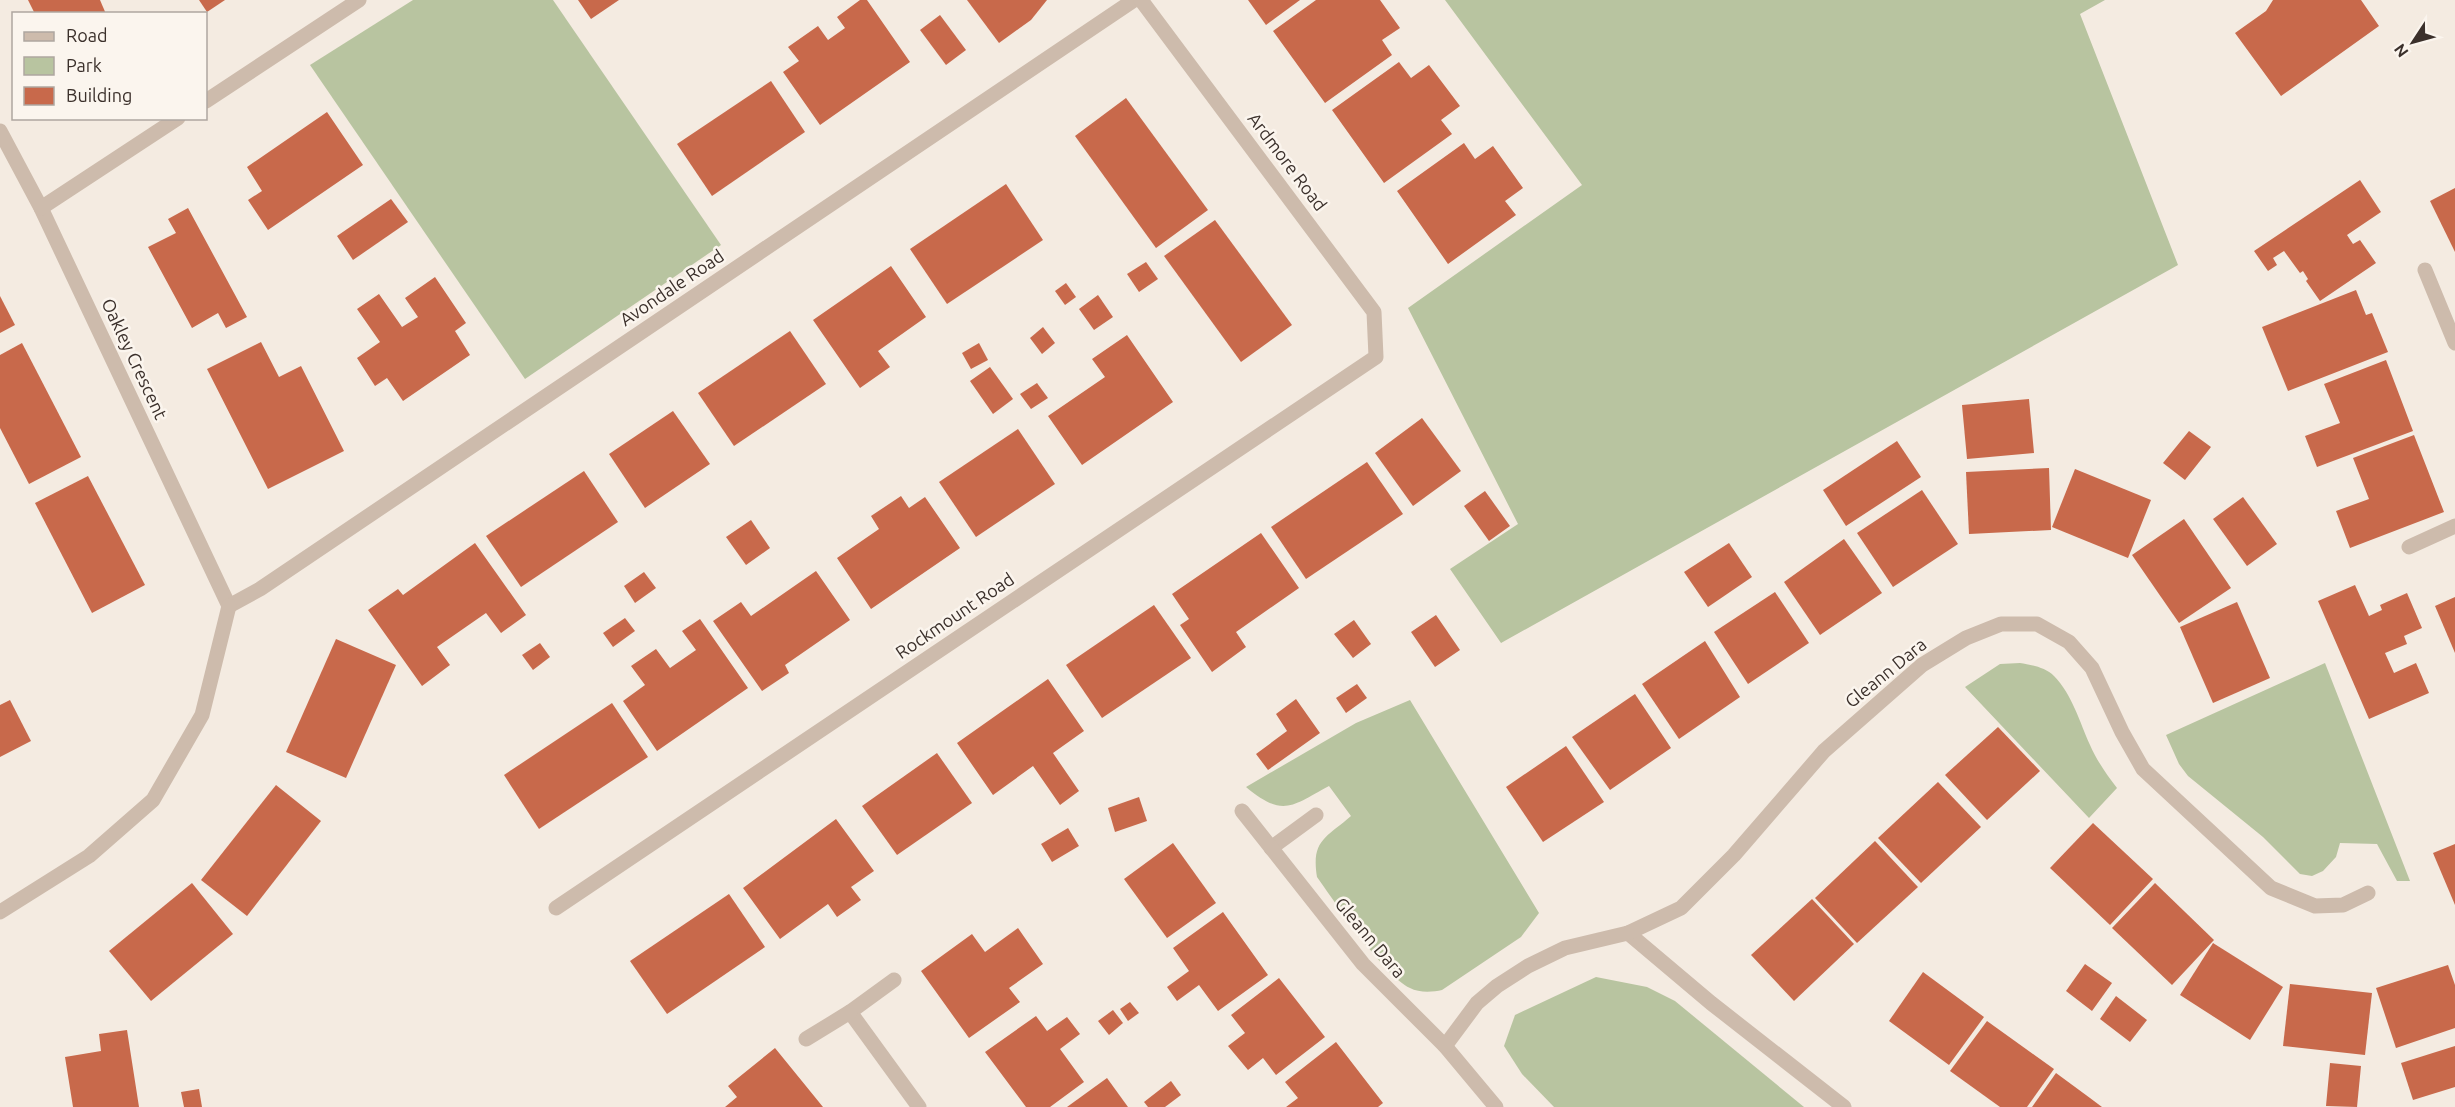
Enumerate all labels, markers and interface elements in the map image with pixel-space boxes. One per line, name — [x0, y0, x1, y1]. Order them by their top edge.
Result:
legend — [12, 12, 207, 120]
north arrow — [2383, 12, 2443, 72]
text: Road — [66, 25, 108, 45]
text: N — [2390, 41, 2412, 61]
text: Park — [66, 55, 102, 75]
text: Building — [66, 85, 132, 105]
street label: Ardmore Road — [1244, 108, 1331, 214]
street label: Avondale Road — [616, 245, 727, 329]
street label: Oakley Crescent — [98, 295, 172, 422]
street label: Rockmount Road — [891, 568, 1017, 662]
street label: Gleann Dara — [1841, 633, 1930, 711]
street label: Gleann Dara — [1331, 893, 1410, 982]

